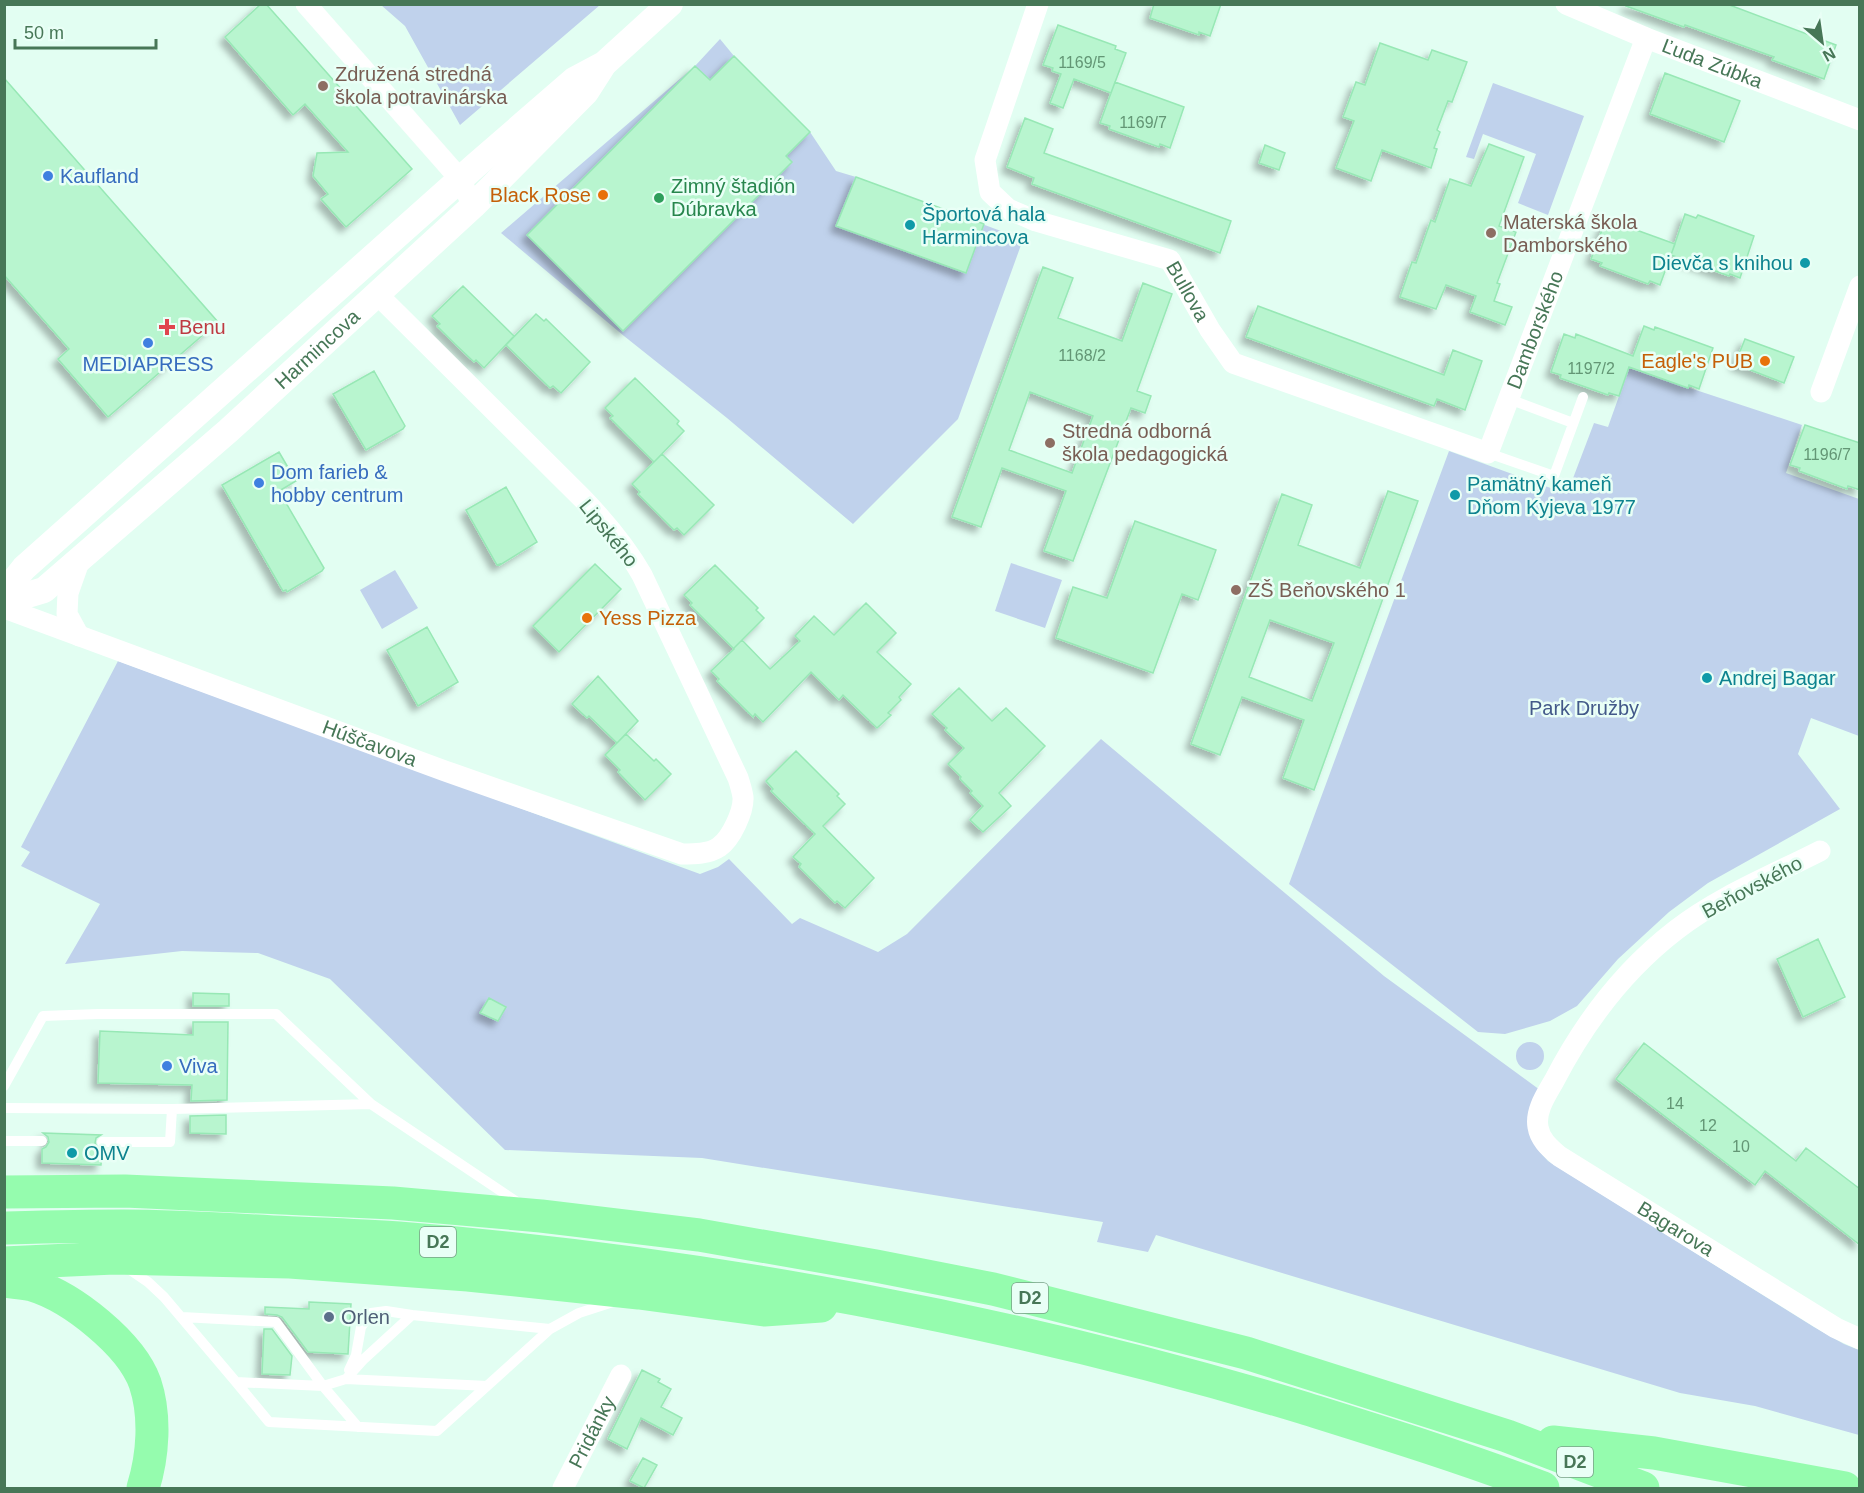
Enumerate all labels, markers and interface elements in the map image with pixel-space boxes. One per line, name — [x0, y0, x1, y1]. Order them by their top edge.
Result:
scale bar — [15, 12, 156, 50]
north arrow — [1792, 12, 1852, 72]
text: 50 m — [24, 23, 64, 43]
street label: Ľuda Zúbka — [1659, 34, 1766, 93]
text: N — [1820, 44, 1838, 65]
house number: 1169/5 — [1058, 54, 1106, 71]
place label: Združená stredná škola potravinárska — [335, 63, 508, 108]
marker: Združená stredná škola potravinárska — [316, 79, 330, 93]
house number: 1169/7 — [1119, 114, 1167, 131]
place label: Kaufland — [60, 165, 139, 187]
marker: Kaufland — [41, 169, 55, 183]
place label: Zimný štadión Dúbravka — [671, 175, 796, 220]
place label: Black Rose — [490, 184, 591, 206]
marker: Black Rose — [596, 188, 610, 202]
marker: Zimný štadión Dúbravka — [652, 191, 666, 205]
place label: Športová hala Harmincova — [922, 203, 1046, 248]
place label: Materská škola Damborského — [1503, 211, 1638, 256]
marker: Športová hala Harmincova — [903, 218, 917, 232]
marker: Materská škola Damborského — [1484, 226, 1498, 240]
place label: Dievča s knihou — [1652, 252, 1793, 274]
marker: Dievča s knihou — [1798, 256, 1812, 270]
street label: Bullova — [1162, 257, 1214, 326]
street label: Damborského — [1502, 268, 1567, 392]
street label: Harmincova — [270, 304, 365, 393]
place label: Benu — [179, 316, 226, 338]
marker: Benu — [160, 320, 174, 334]
marker: MEDIAPRESS — [141, 336, 155, 350]
house number: 1168/2 — [1058, 347, 1106, 364]
place label: Eagle's PUB — [1641, 350, 1753, 372]
place label: MEDIAPRESS — [82, 353, 214, 375]
marker: Eagle's PUB — [1758, 354, 1772, 368]
house number: 1197/2 — [1567, 360, 1615, 377]
place label: Stredná odborná škola pedagogická — [1062, 420, 1229, 465]
marker: Stredná odborná škola pedagogická — [1043, 436, 1057, 450]
house number: 1196/7 — [1803, 446, 1851, 463]
place label: Dom farieb & hobby centrum — [271, 461, 403, 506]
place label: Pamätný kameň Dňom Kyjeva 1977 — [1467, 473, 1636, 518]
marker: Dom farieb & hobby centrum — [252, 476, 266, 490]
marker: Pamätný kameň Dňom Kyjeva 1977 — [1448, 488, 1462, 502]
street label: Lipského — [575, 495, 643, 571]
place label: ZŠ Beňovského 1 — [1248, 579, 1406, 601]
marker: ZŠ Beňovského 1 — [1229, 583, 1243, 597]
place label: Yess Pizza — [599, 607, 697, 629]
marker: Yess Pizza — [580, 611, 594, 625]
place label: Andrej Bagar — [1719, 667, 1836, 689]
marker: Andrej Bagar — [1700, 671, 1714, 685]
park label: Park Družby — [1529, 697, 1639, 719]
street label: Húščavova — [320, 716, 421, 771]
street label: Beňovského — [1698, 851, 1806, 923]
place label: Viva — [179, 1055, 218, 1077]
marker: Viva — [160, 1059, 174, 1073]
house number: 14 — [1666, 1095, 1684, 1112]
house number: 12 — [1699, 1117, 1717, 1134]
house number: 10 — [1732, 1138, 1750, 1155]
place label: OMV — [84, 1142, 130, 1164]
marker: OMV — [65, 1146, 79, 1160]
street label: Bagarova — [1634, 1197, 1719, 1261]
road number: D2 — [420, 1227, 456, 1257]
road number: D2 — [1012, 1283, 1048, 1313]
place label: Orlen — [341, 1306, 390, 1328]
marker: Orlen — [322, 1310, 336, 1324]
street label: Pridánky — [564, 1392, 619, 1472]
road number: D2 — [1557, 1447, 1593, 1477]

